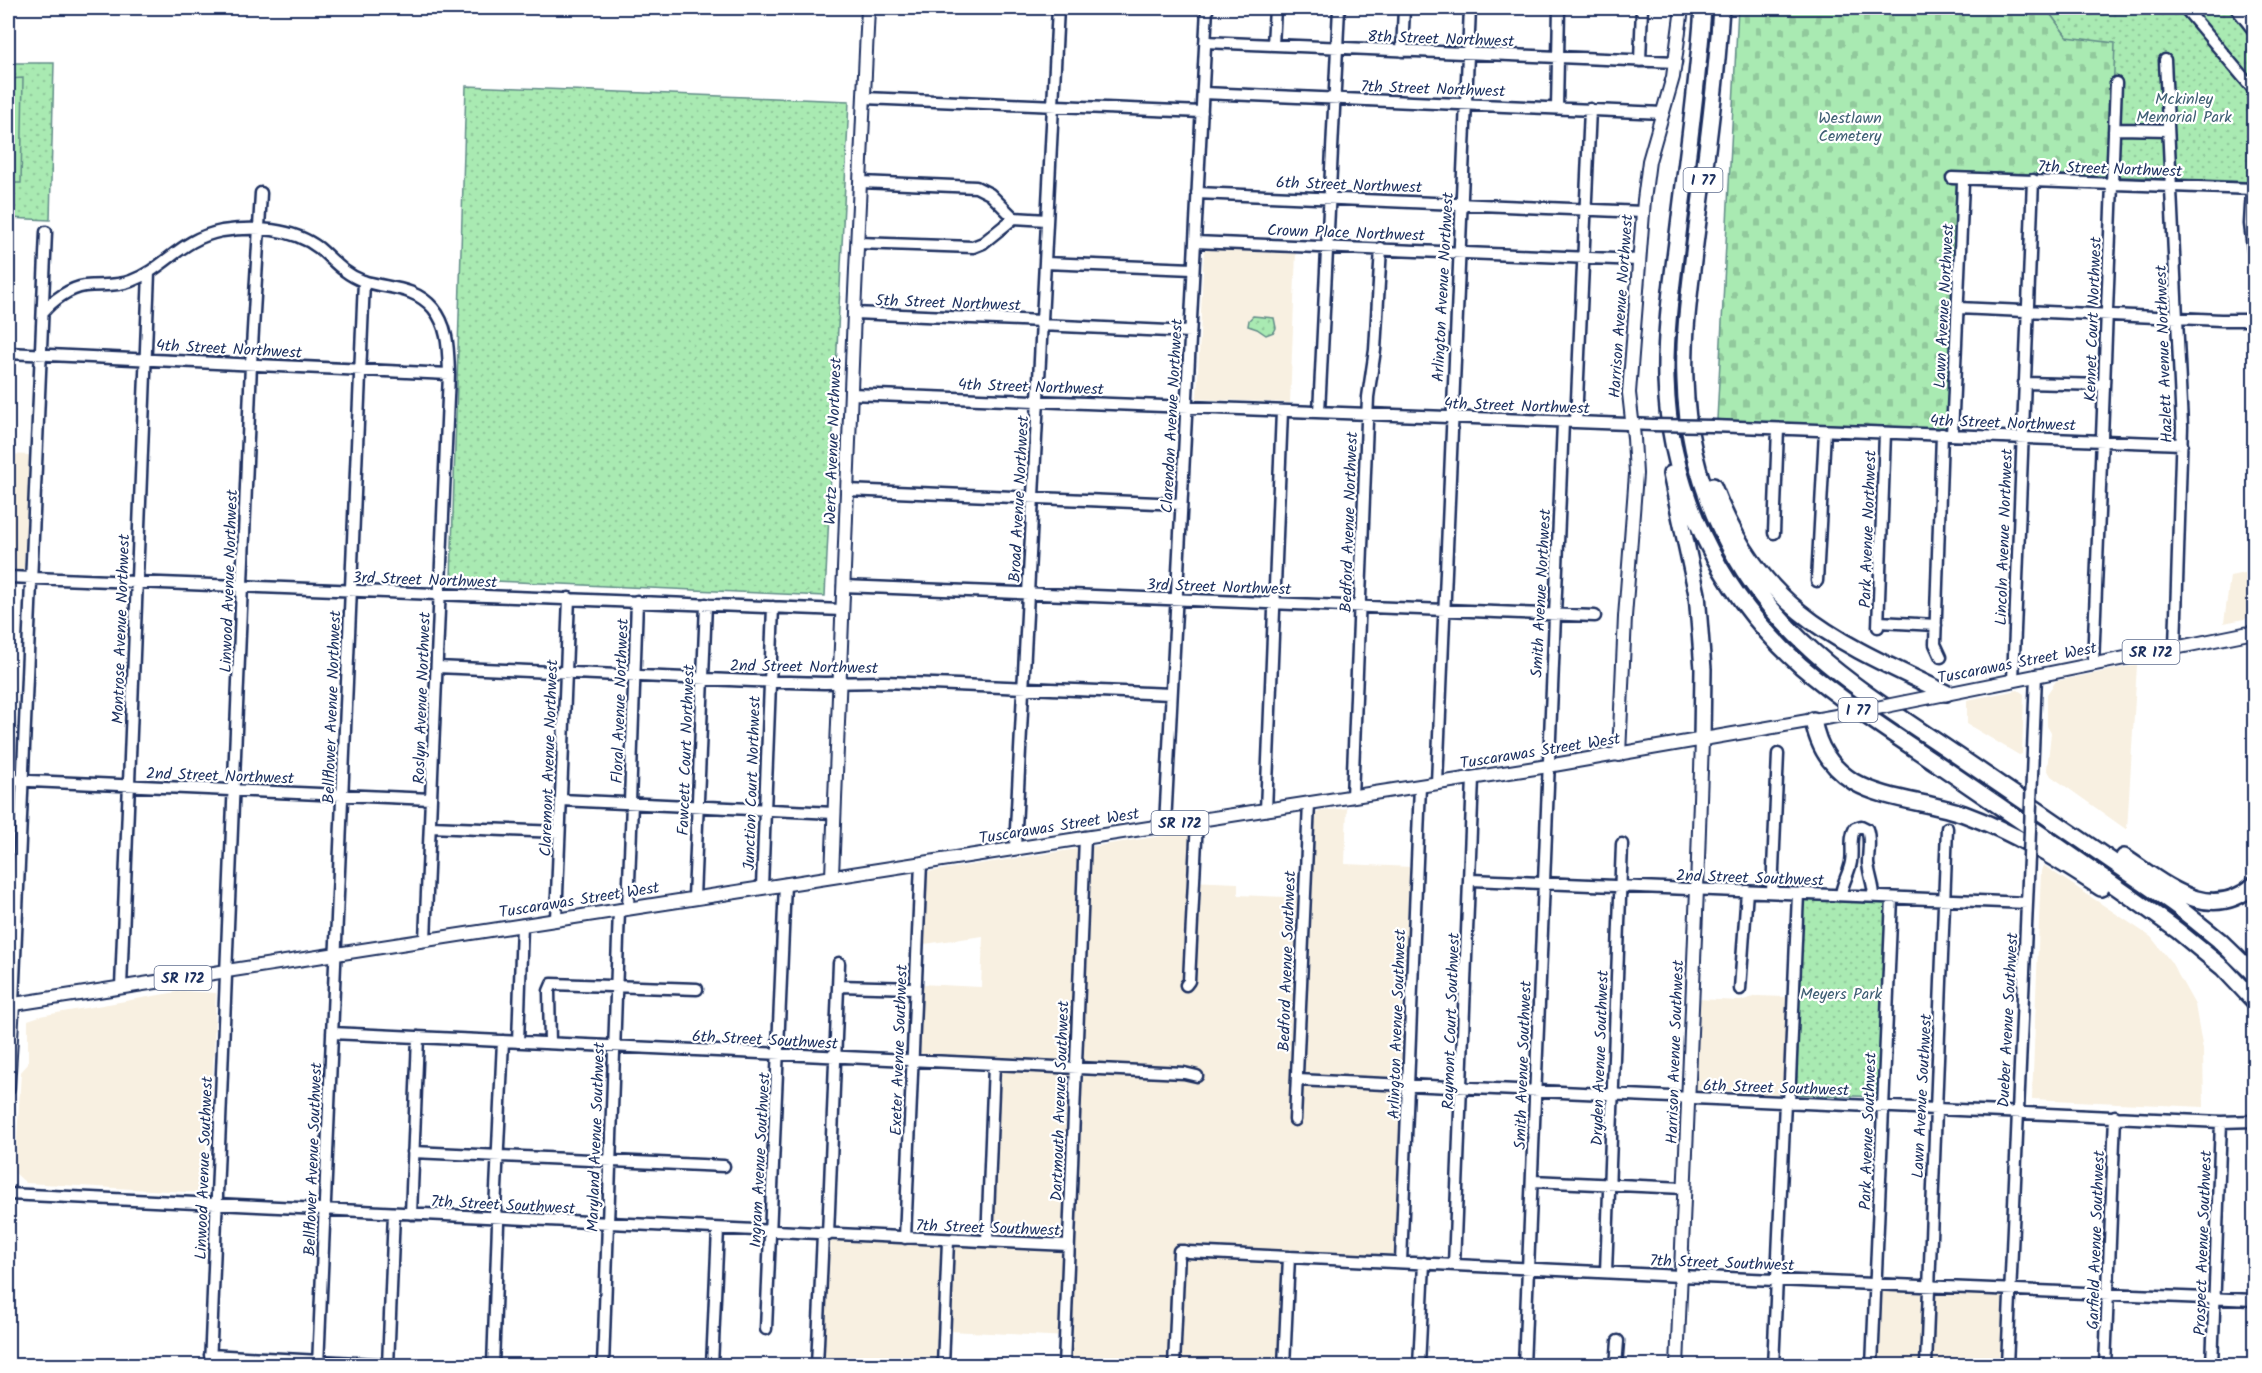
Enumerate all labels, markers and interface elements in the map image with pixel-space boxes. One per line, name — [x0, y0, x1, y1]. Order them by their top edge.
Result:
street label: 8th Street Northwest — [1367, 24, 1516, 55]
street label: 7th Street Northwest — [1360, 74, 1506, 105]
park label: Mckinley Memorial Park — [2136, 87, 2232, 130]
park label: Westlawn Cemetery — [1818, 106, 1882, 149]
street label: 7th Street Northwest — [2037, 154, 2183, 185]
road number: I 77 — [1684, 168, 1722, 192]
street label: 6th Street Northwest — [1275, 170, 1423, 201]
street label: Arlington Avenue Northwest — [1426, 191, 1461, 383]
street label: Harrison Avenue Northwest — [1603, 213, 1640, 399]
street label: Crown Place Northwest — [1267, 218, 1426, 249]
street label: Lawn Avenue Northwest — [1928, 222, 1961, 389]
street label: Kennet Court Northwest — [2078, 235, 2109, 402]
street label: Hazlett Avenue Northwest — [2149, 264, 2180, 443]
street label: 5th Street Northwest — [875, 288, 1022, 319]
street label: Clarendon Avenue Northwest — [1155, 317, 1190, 514]
street label: 4th Street Northwest — [155, 333, 303, 366]
street label: Wertz Avenue Northwest — [818, 356, 849, 525]
street label: 4th Street Northwest — [957, 372, 1105, 403]
street label: 4th Street Northwest — [1443, 391, 1591, 422]
street label: 4th Street Northwest — [1929, 408, 2077, 439]
street label: Broad Avenue Northwest — [1003, 414, 1036, 583]
street label: Bedford Avenue Northwest — [1334, 430, 1365, 613]
street label: Lincoln Avenue Northwest — [1989, 447, 2020, 626]
street label: Park Avenue Northwest — [1853, 449, 1884, 608]
street label: Linwood Avenue Northwest — [214, 488, 245, 673]
street label: Smith Avenue Northwest — [1525, 507, 1558, 678]
street label: Montrose Avenue Northwest — [106, 533, 137, 725]
street label: 3rd Street Northwest — [352, 565, 499, 596]
street label: 3rd Street Northwest — [1146, 572, 1293, 603]
street label: Bellflower Avenue Northwest — [317, 609, 348, 804]
street label: Roslyn Avenue Northwest — [407, 611, 438, 785]
street label: Floral Avenue Northwest — [605, 617, 636, 784]
street label: Tuscarawas Street West — [1936, 636, 2100, 691]
road number: SR 172 — [2122, 640, 2180, 664]
street label: 2nd Street Northwest — [730, 654, 879, 681]
street label: Claremont Avenue Northwest — [534, 658, 565, 857]
street label: Fawcett Court Northwest — [671, 663, 702, 836]
street label: Junction Court Northwest — [737, 695, 768, 871]
road number: I 77 — [1838, 698, 1878, 722]
street label: Tuscarawas Street West — [1458, 726, 1623, 776]
street label: 2nd Street Northwest — [145, 761, 295, 792]
street label: Tuscarawas Street West — [977, 801, 1142, 851]
road number: SR 172 — [1152, 811, 1208, 835]
street label: 2nd Street Southwest — [1675, 863, 1825, 894]
street label: Bedford Avenue Southwest — [1272, 869, 1303, 1052]
street label: Tuscarawas Street West — [497, 875, 662, 925]
street label: Arlington Avenue Southwest — [1382, 928, 1413, 1119]
street label: Raymont Court Southwest — [1436, 931, 1467, 1110]
street label: Dueber Avenue Southwest — [1991, 931, 2026, 1108]
street label: Harrison Avenue Southwest — [1660, 959, 1691, 1145]
street label: Exeter Avenue Southwest — [884, 963, 915, 1136]
road number: SR 172 — [154, 966, 212, 990]
street label: Dryden Avenue Southwest — [1585, 969, 1616, 1146]
street label: Smith Avenue Southwest — [1508, 979, 1539, 1150]
park label: Meyers Park — [1800, 982, 1883, 1007]
street label: Dartmouth Avenue Southwest — [1045, 999, 1077, 1202]
street label: Lawn Avenue Southwest — [1906, 1012, 1939, 1179]
street label: 6th Street Southwest — [691, 1024, 839, 1057]
street label: Maryland Avenue Southwest — [581, 1041, 612, 1232]
street label: Park Avenue Southwest — [1853, 1051, 1884, 1211]
street label: Bellflower Avenue Southwest — [298, 1061, 329, 1256]
street label: Ingram Avenue Southwest — [743, 1071, 778, 1248]
street label: 6th Street Southwest — [1702, 1073, 1850, 1104]
street label: Linwood Avenue Southwest — [189, 1075, 220, 1260]
street label: Garfield Avenue Southwest — [2081, 1149, 2112, 1330]
street label: Prospect Avenue Southwest — [2188, 1149, 2219, 1336]
street label: 7th Street Southwest — [430, 1189, 577, 1222]
street label: 7th Street Southwest — [915, 1213, 1062, 1244]
street label: 7th Street Southwest — [1649, 1248, 1796, 1279]

